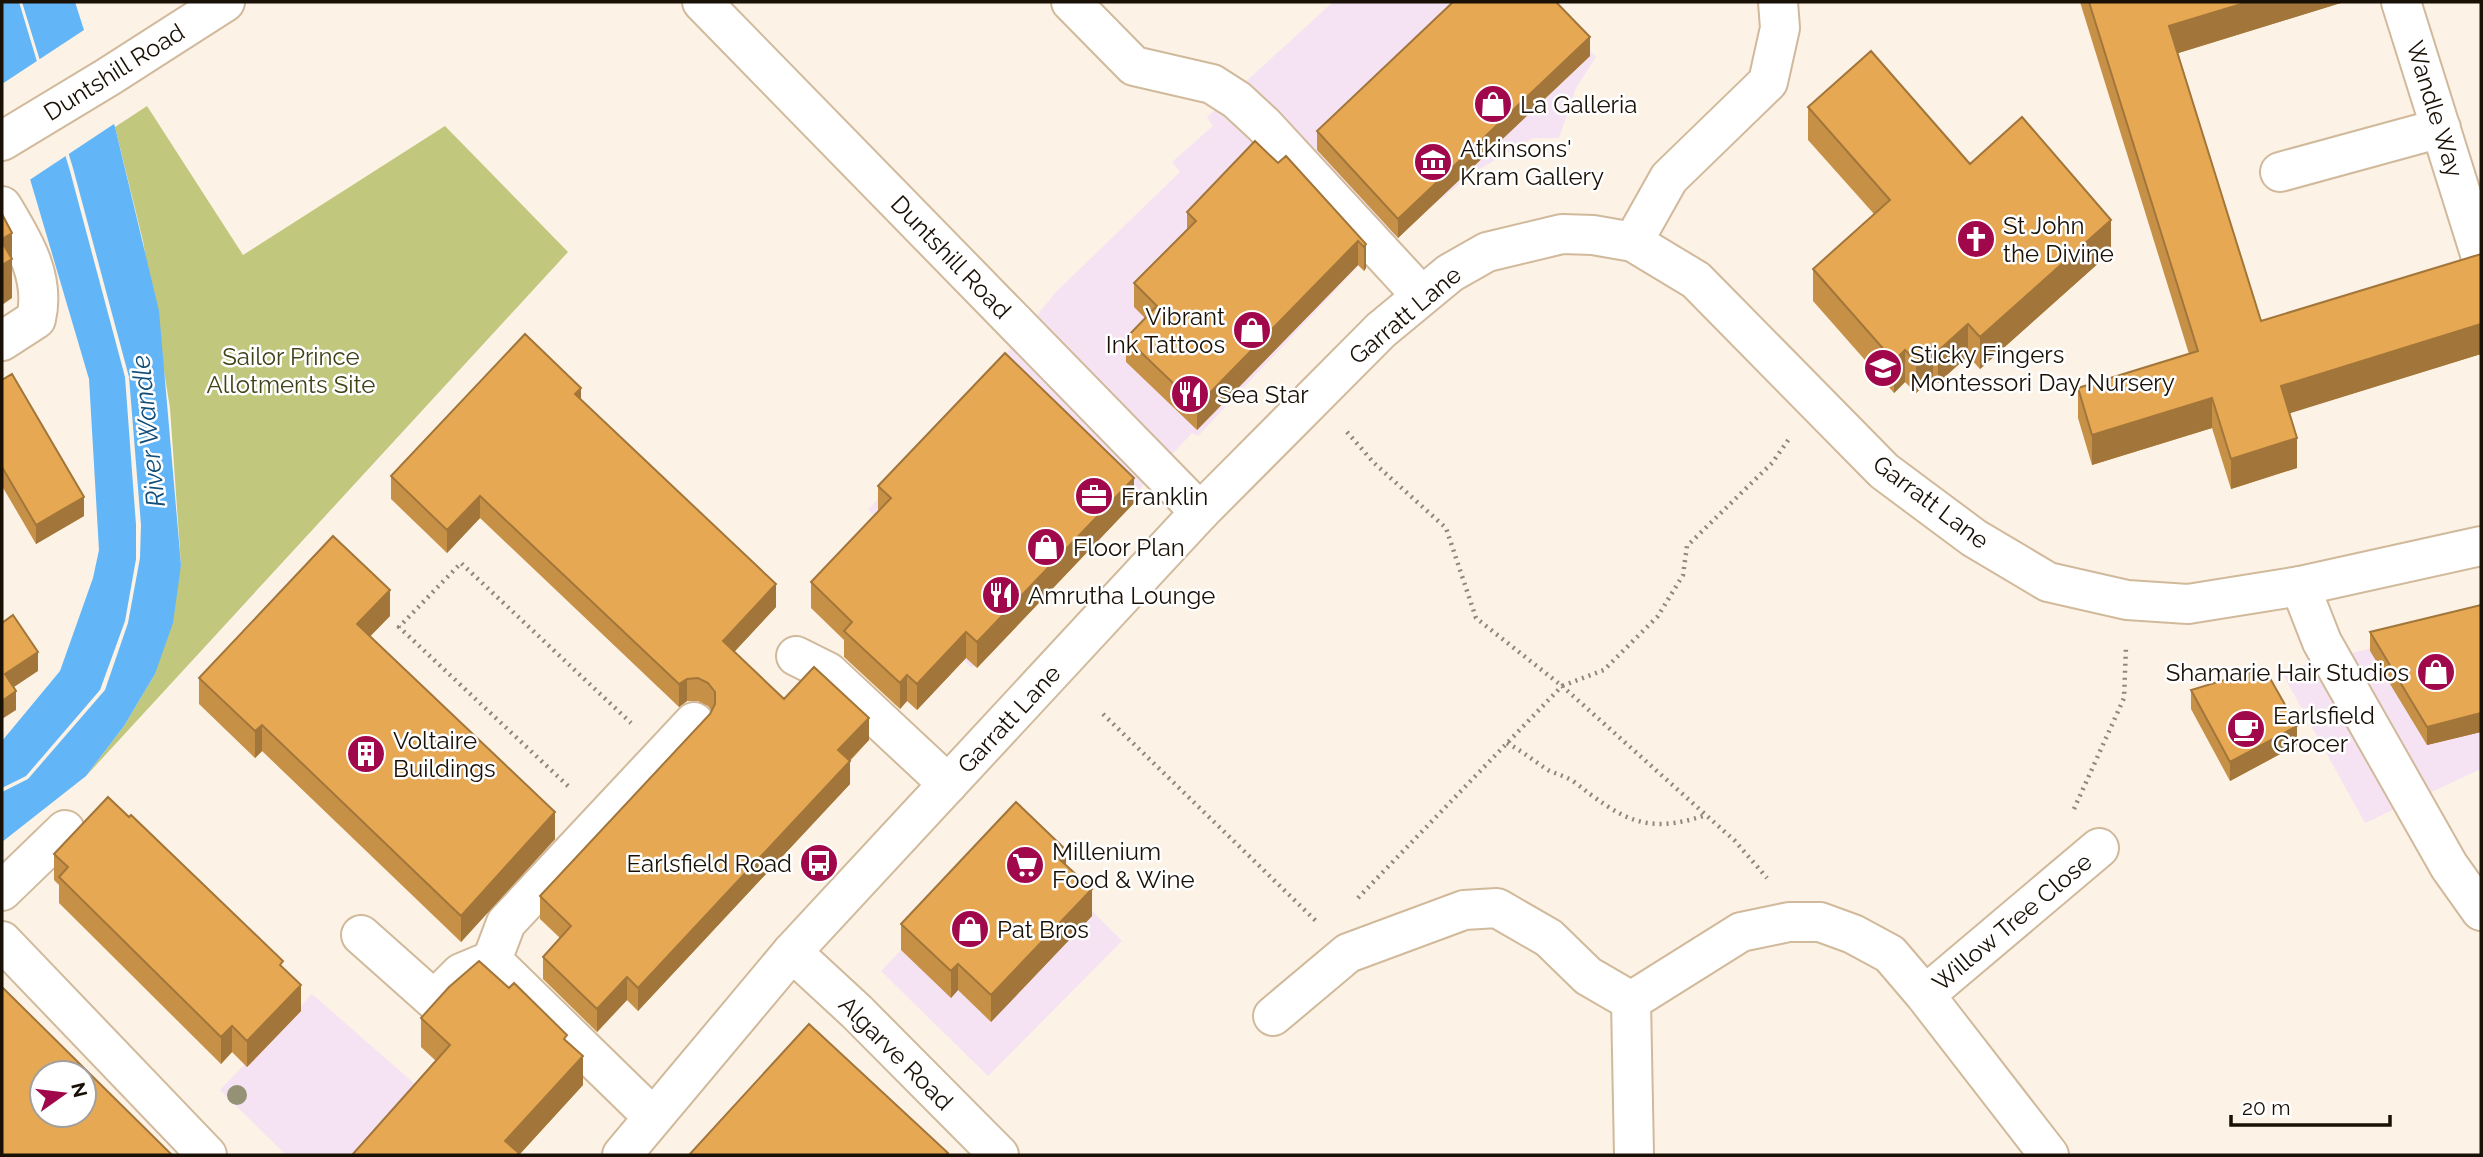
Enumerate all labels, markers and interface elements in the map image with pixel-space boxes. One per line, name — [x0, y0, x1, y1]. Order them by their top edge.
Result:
street label: Duntshill Road — [38, 17, 190, 127]
street label: Wandle Way — [2400, 37, 2470, 181]
shop icon: La Galleria — [1472, 83, 1514, 125]
place label: La Galleria — [1520, 90, 1637, 119]
place label: Atkinsons' Kram Gallery — [1460, 134, 1604, 191]
museum icon: Atkinsons' Kram Gallery — [1412, 141, 1454, 183]
street label: Duntshill Road — [885, 189, 1017, 325]
place label: St John the Divine — [2003, 211, 2114, 268]
church icon: St John the Divine — [1955, 218, 1997, 260]
street label: Garratt Lane — [1343, 260, 1467, 370]
place label: Vibrant Ink Tattoos — [1106, 302, 1225, 359]
shop icon: Vibrant Ink Tattoos — [1231, 309, 1273, 351]
place label: Sticky Fingers Montessori Day Nursery — [1910, 340, 2175, 397]
park label: Sailor Prince Allotments Site — [207, 342, 375, 399]
school or university icon: Sticky Fingers Montessori Day Nursery — [1862, 347, 1904, 389]
water label: River Wandle — [125, 353, 171, 509]
restaurant icon: Sea Star — [1169, 373, 1211, 415]
place label: Sea Star — [1217, 380, 1309, 409]
street label: Garratt Lane — [1867, 449, 1995, 555]
office icon: Franklin — [1073, 475, 1115, 517]
place label: Franklin — [1121, 482, 1208, 511]
shop icon: Floor Plan — [1025, 526, 1067, 568]
place label: Floor Plan — [1073, 533, 1185, 562]
restaurant icon: Amrutha Lounge — [980, 574, 1022, 616]
place label: Amrutha Lounge — [1028, 581, 1215, 610]
shop icon: Shamarie Hair Studios — [2415, 651, 2457, 693]
place label: Shamarie Hair Studios — [2166, 658, 2409, 687]
street label: Garratt Lane — [952, 659, 1066, 779]
place label: Earlsfield Grocer — [2273, 701, 2375, 758]
cafe icon: Earlsfield Grocer — [2225, 708, 2267, 750]
place label: Voltaire Buildings — [393, 726, 496, 783]
building icon: Voltaire Buildings — [345, 733, 387, 775]
place label: Millenium Food & Wine — [1052, 837, 1195, 894]
bus stop icon: Earlsfield Road — [798, 842, 840, 884]
supermarket icon: Millenium Food & Wine — [1004, 844, 1046, 886]
street label: Willow Tree Close — [1926, 847, 2098, 997]
place label: Earlsfield Road — [627, 849, 792, 878]
shop icon: Pat Bros — [949, 908, 991, 950]
place label: Pat Bros — [997, 915, 1089, 944]
street label: Algarve Road — [833, 990, 959, 1116]
north arrow — [28, 1059, 98, 1129]
text: N — [67, 1080, 92, 1100]
scale bar — [2231, 1084, 2390, 1128]
text: 20 m — [2242, 1095, 2290, 1120]

